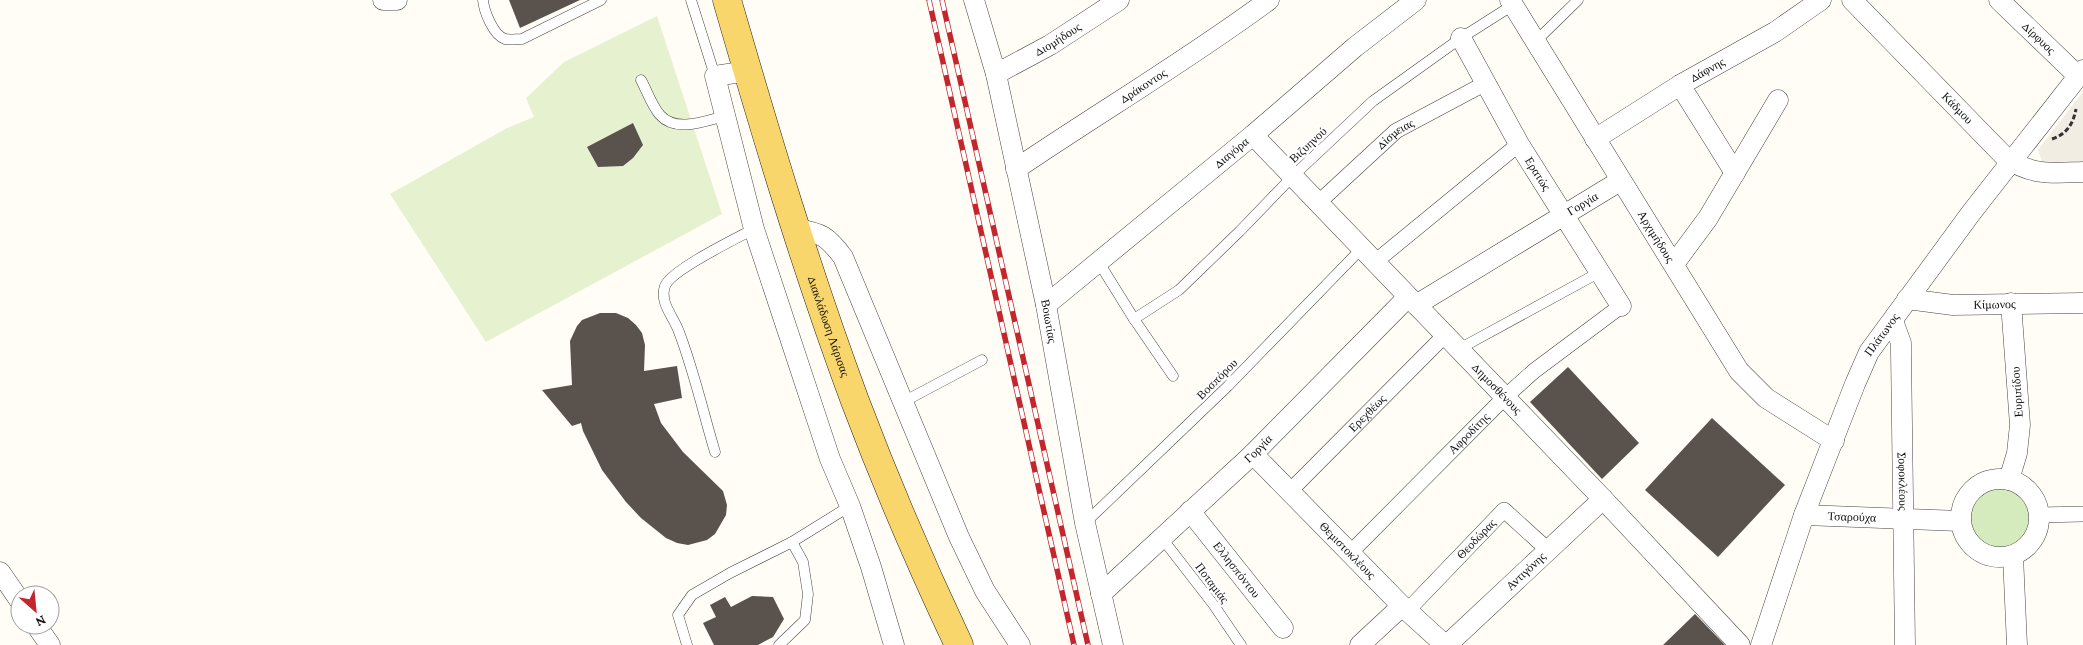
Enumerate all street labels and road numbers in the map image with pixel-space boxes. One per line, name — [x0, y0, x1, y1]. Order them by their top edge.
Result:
street label: Δίρφυος — [2019, 19, 2058, 57]
street label: Διομήδους — [1032, 20, 1084, 59]
street label: Δάφνης — [1688, 54, 1727, 85]
street label: Δράκοντος — [1117, 65, 1169, 106]
street label: Κάδμου — [1939, 89, 1976, 127]
street label: Δίσμειας — [1374, 116, 1417, 152]
street label: Βιζυηνού — [1286, 124, 1330, 166]
street label: Διαγόρα — [1211, 134, 1252, 171]
street label: Ερατώς — [1522, 154, 1554, 193]
street label: Γοργία — [1565, 189, 1601, 218]
street label: Αρχιμήδους — [1635, 208, 1677, 265]
street label: Διακλάδωση Λάρισας — [805, 274, 853, 379]
street label: Κίμωνος — [1973, 297, 2016, 312]
street label: Βοιωτίας — [1038, 298, 1060, 344]
street label: Πλάτωνος — [1861, 310, 1902, 359]
street label: Βοσπόρου — [1194, 356, 1240, 402]
street label: Δημοσθένους — [1469, 360, 1525, 417]
street label: Ευριπίδου — [2008, 366, 2026, 418]
street label: Ερεχθέως — [1346, 391, 1389, 435]
street label: Αφροδίτης — [1445, 410, 1492, 457]
street label: Γοργία — [1241, 431, 1276, 466]
street label: Σοφοκλέους — [1895, 452, 1910, 511]
street label: Τσαρούχα — [1827, 509, 1877, 525]
street label: Θεοδώρας — [1454, 516, 1499, 562]
street label: Θεμιστοκλέους — [1316, 519, 1379, 582]
street label: Ελλησπόντου — [1210, 539, 1263, 600]
street label: Αντιγόνης — [1503, 549, 1549, 593]
street label: Ποταμιάς — [1192, 560, 1232, 606]

